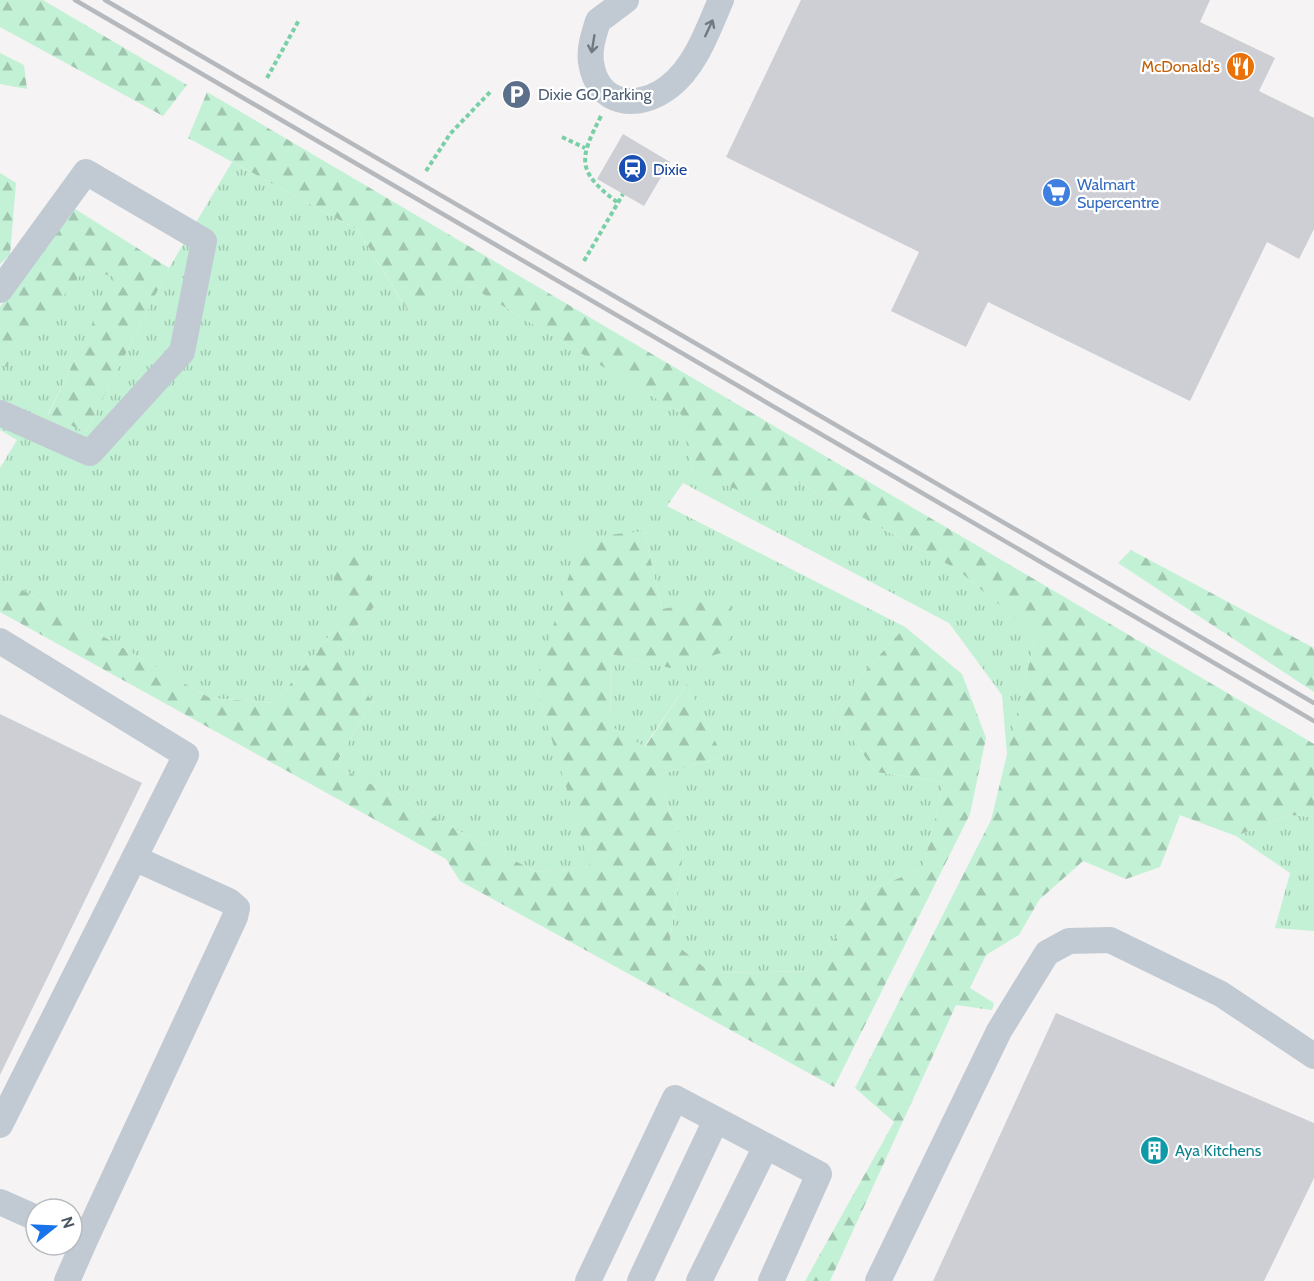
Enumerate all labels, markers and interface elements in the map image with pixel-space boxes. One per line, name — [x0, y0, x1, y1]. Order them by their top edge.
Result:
one-way arrow — [703, 19, 715, 37]
one-way arrow — [587, 33, 598, 53]
restaurant icon: McDonald's — [1225, 50, 1257, 82]
place label: McDonald's — [1141, 57, 1220, 76]
parking icon: Dixie GO Parking — [501, 78, 533, 110]
place label: Dixie GO Parking — [538, 85, 653, 104]
station icon: Dixie — [616, 153, 648, 185]
place label: Dixie — [653, 160, 687, 179]
place label: Walmart Supercentre — [1077, 175, 1159, 212]
supermarket icon: Walmart Supercentre — [1040, 177, 1072, 209]
building icon: Aya Kitchens — [1138, 1134, 1170, 1166]
place label: Aya Kitchens — [1175, 1141, 1262, 1160]
north arrow — [24, 1197, 84, 1257]
text: N — [57, 1214, 79, 1231]

